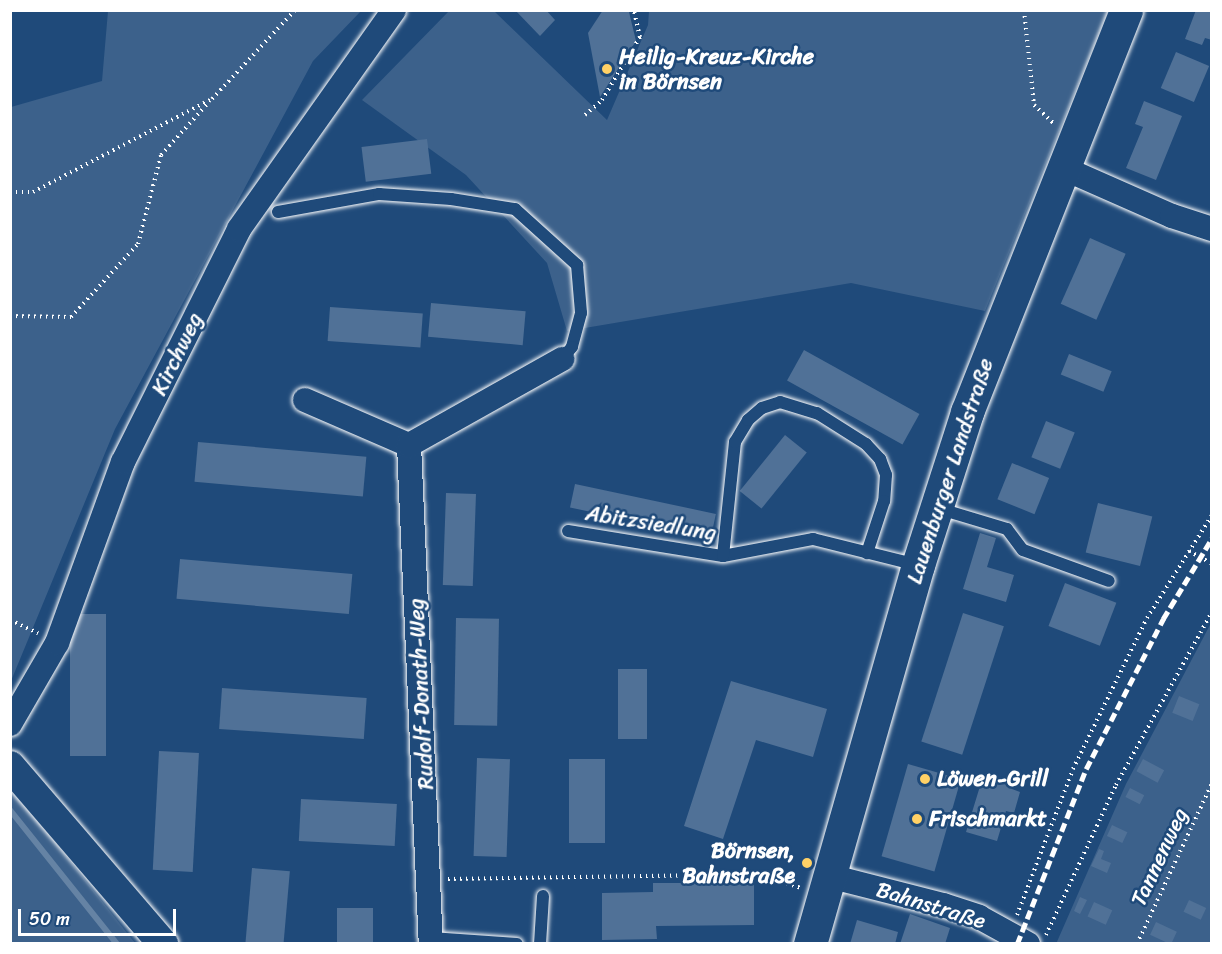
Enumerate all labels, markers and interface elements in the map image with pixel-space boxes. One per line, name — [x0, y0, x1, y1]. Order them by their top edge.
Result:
place label: Heilig-Kreuz-Kirche in Börnsen — [619, 43, 814, 94]
marker: Heilig-Kreuz-Kirche in Börnsen — [600, 62, 614, 76]
street label: Kirchweg — [146, 308, 208, 400]
street label: Lauenburger Landstraße — [901, 355, 999, 587]
street label: Abitzsiedlung — [584, 500, 718, 546]
street label: Rudolf-Donath-Weg — [403, 598, 439, 790]
place label: Löwen-Grill — [937, 766, 1048, 792]
marker: Löwen-Grill — [918, 772, 932, 786]
street label: Tannenweg — [1125, 804, 1193, 910]
place label: Frischmarkt — [929, 806, 1047, 832]
marker: Frischmarkt — [910, 812, 924, 826]
place label: Börnsen, Bahnstraße — [682, 837, 795, 888]
marker: Börnsen, Bahnstraße — [800, 856, 814, 870]
street label: Bahnstraße — [873, 876, 989, 934]
scale bar — [21, 897, 178, 935]
text: 50 m — [29, 903, 70, 935]

